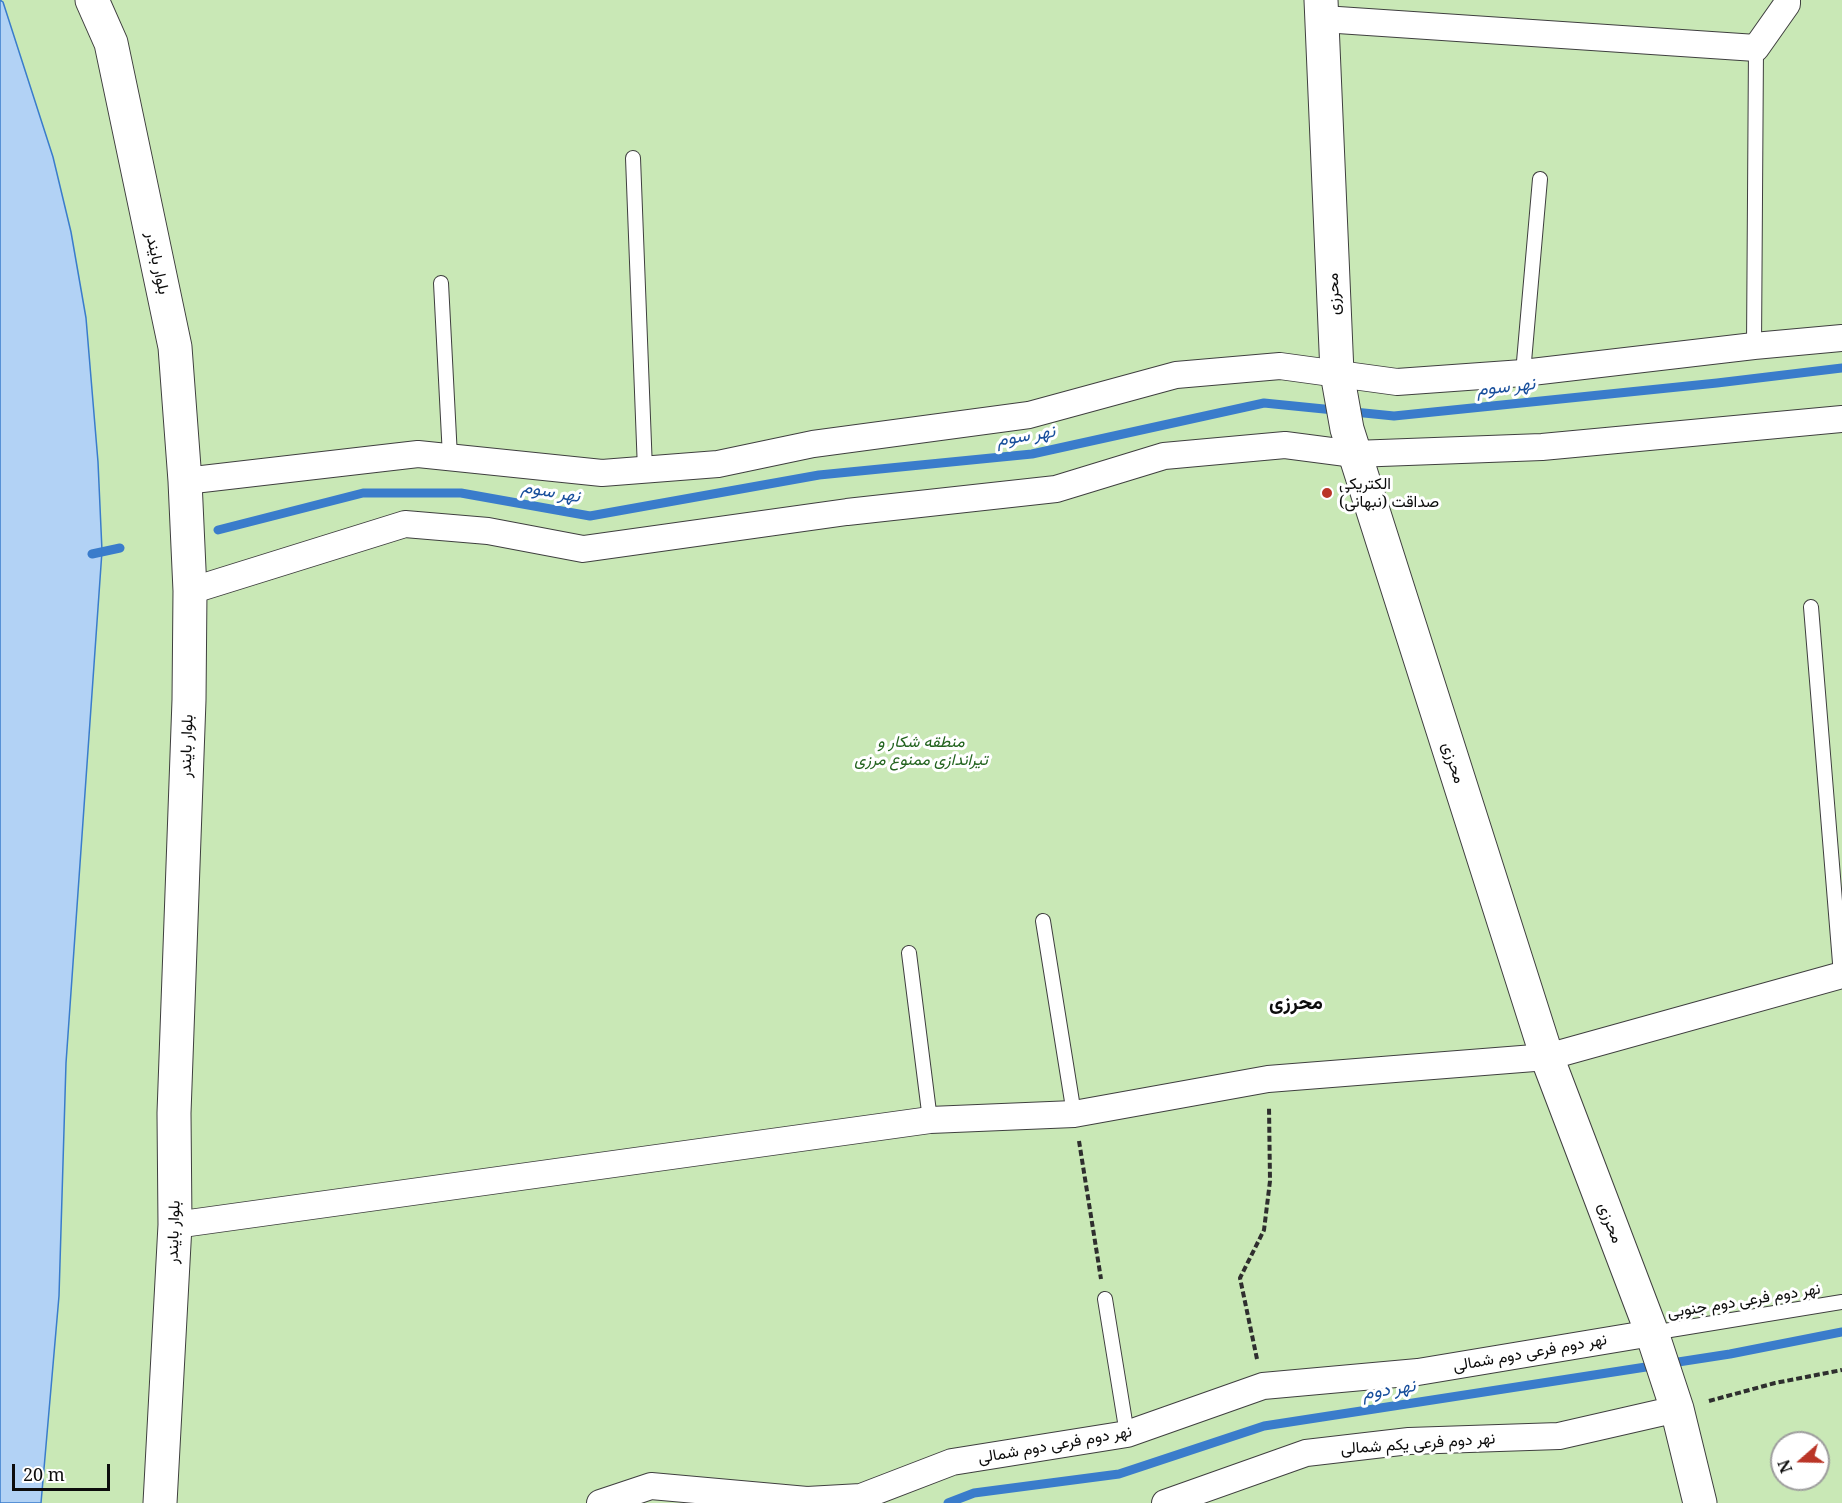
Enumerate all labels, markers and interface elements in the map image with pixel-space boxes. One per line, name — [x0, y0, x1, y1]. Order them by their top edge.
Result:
street label: بلوار بایندر — [141, 230, 173, 296]
street label: محرزی — [1324, 273, 1344, 315]
water label: نهر سوم — [1476, 373, 1536, 401]
water label: نهر سوم — [995, 421, 1057, 451]
place label: الکتریکی صداقت (نبهانی) — [1339, 474, 1439, 512]
water label: نهر سوم — [520, 476, 582, 508]
marker: الکتریکی صداقت (نبهانی) — [1320, 486, 1334, 500]
street label: بلوار بایندر — [176, 714, 198, 778]
park label: منطقه شکار و تیراندازی ممنوع مرزی — [854, 732, 988, 770]
street label: محرزی — [1437, 740, 1469, 786]
district label: محرزی — [1269, 991, 1323, 1015]
street label: بلوار بایندر — [163, 1200, 185, 1264]
street label: محرزی — [1593, 1200, 1627, 1246]
street label: نهر دوم فرعی دوم جنوبی — [1666, 1279, 1822, 1323]
street label: نهر دوم فرعی دوم شمالی — [1452, 1330, 1608, 1376]
water label: نهر دوم — [1361, 1375, 1417, 1405]
street label: نهر دوم فرعی دوم شمالی — [977, 1422, 1133, 1468]
street label: نهر دوم فرعی یکم شمالی — [1340, 1429, 1496, 1459]
north arrow — [1770, 1431, 1830, 1491]
scale bar — [15, 1452, 112, 1490]
text: N — [1772, 1457, 1797, 1476]
text: 20 m — [23, 1462, 65, 1486]

